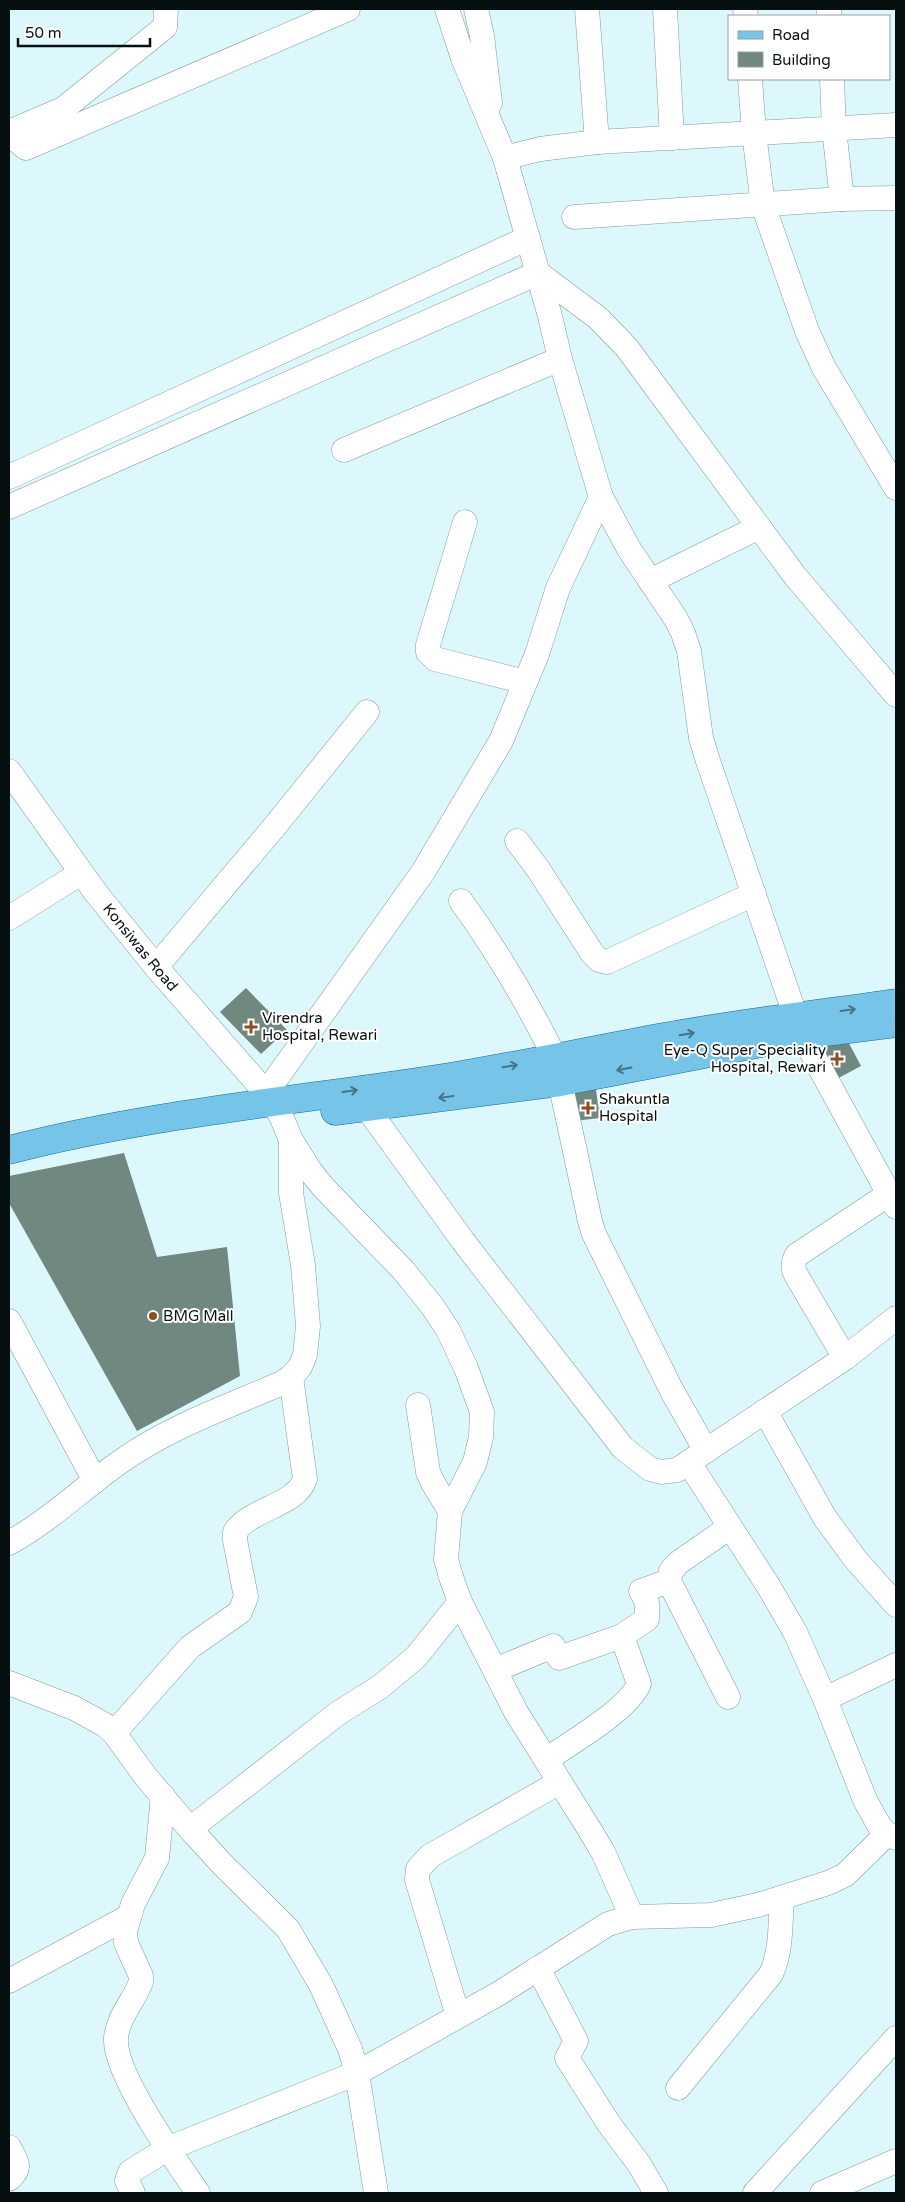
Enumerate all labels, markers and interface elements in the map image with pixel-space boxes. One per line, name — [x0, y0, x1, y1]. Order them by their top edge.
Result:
scale bar — [18, 15, 150, 47]
legend — [728, 15, 890, 80]
text: 50 m — [25, 24, 62, 42]
text: Road — [772, 26, 810, 44]
text: Building — [772, 51, 831, 69]
street label: Konsiwas Road — [99, 900, 182, 995]
one-way arrow — [840, 1004, 856, 1014]
place label: Virendra Hospital, Rewari — [262, 1009, 377, 1044]
marker: Virendra Hospital, Rewari — [244, 1020, 258, 1034]
one-way arrow — [679, 1028, 695, 1038]
place label: Eye-Q Super Speciality Hospital, Rewari — [664, 1041, 826, 1076]
marker: Eye-Q Super Speciality Hospital, Rewari — [830, 1052, 844, 1066]
one-way arrow — [502, 1060, 518, 1070]
one-way arrow — [617, 1065, 633, 1075]
one-way arrow — [341, 1086, 357, 1096]
place label: Shakuntla Hospital — [599, 1090, 670, 1125]
one-way arrow — [439, 1092, 455, 1102]
marker: Shakuntla Hospital — [581, 1101, 595, 1115]
place label: BMG Mall — [163, 1307, 234, 1325]
marker: BMG Mall — [147, 1310, 159, 1322]

